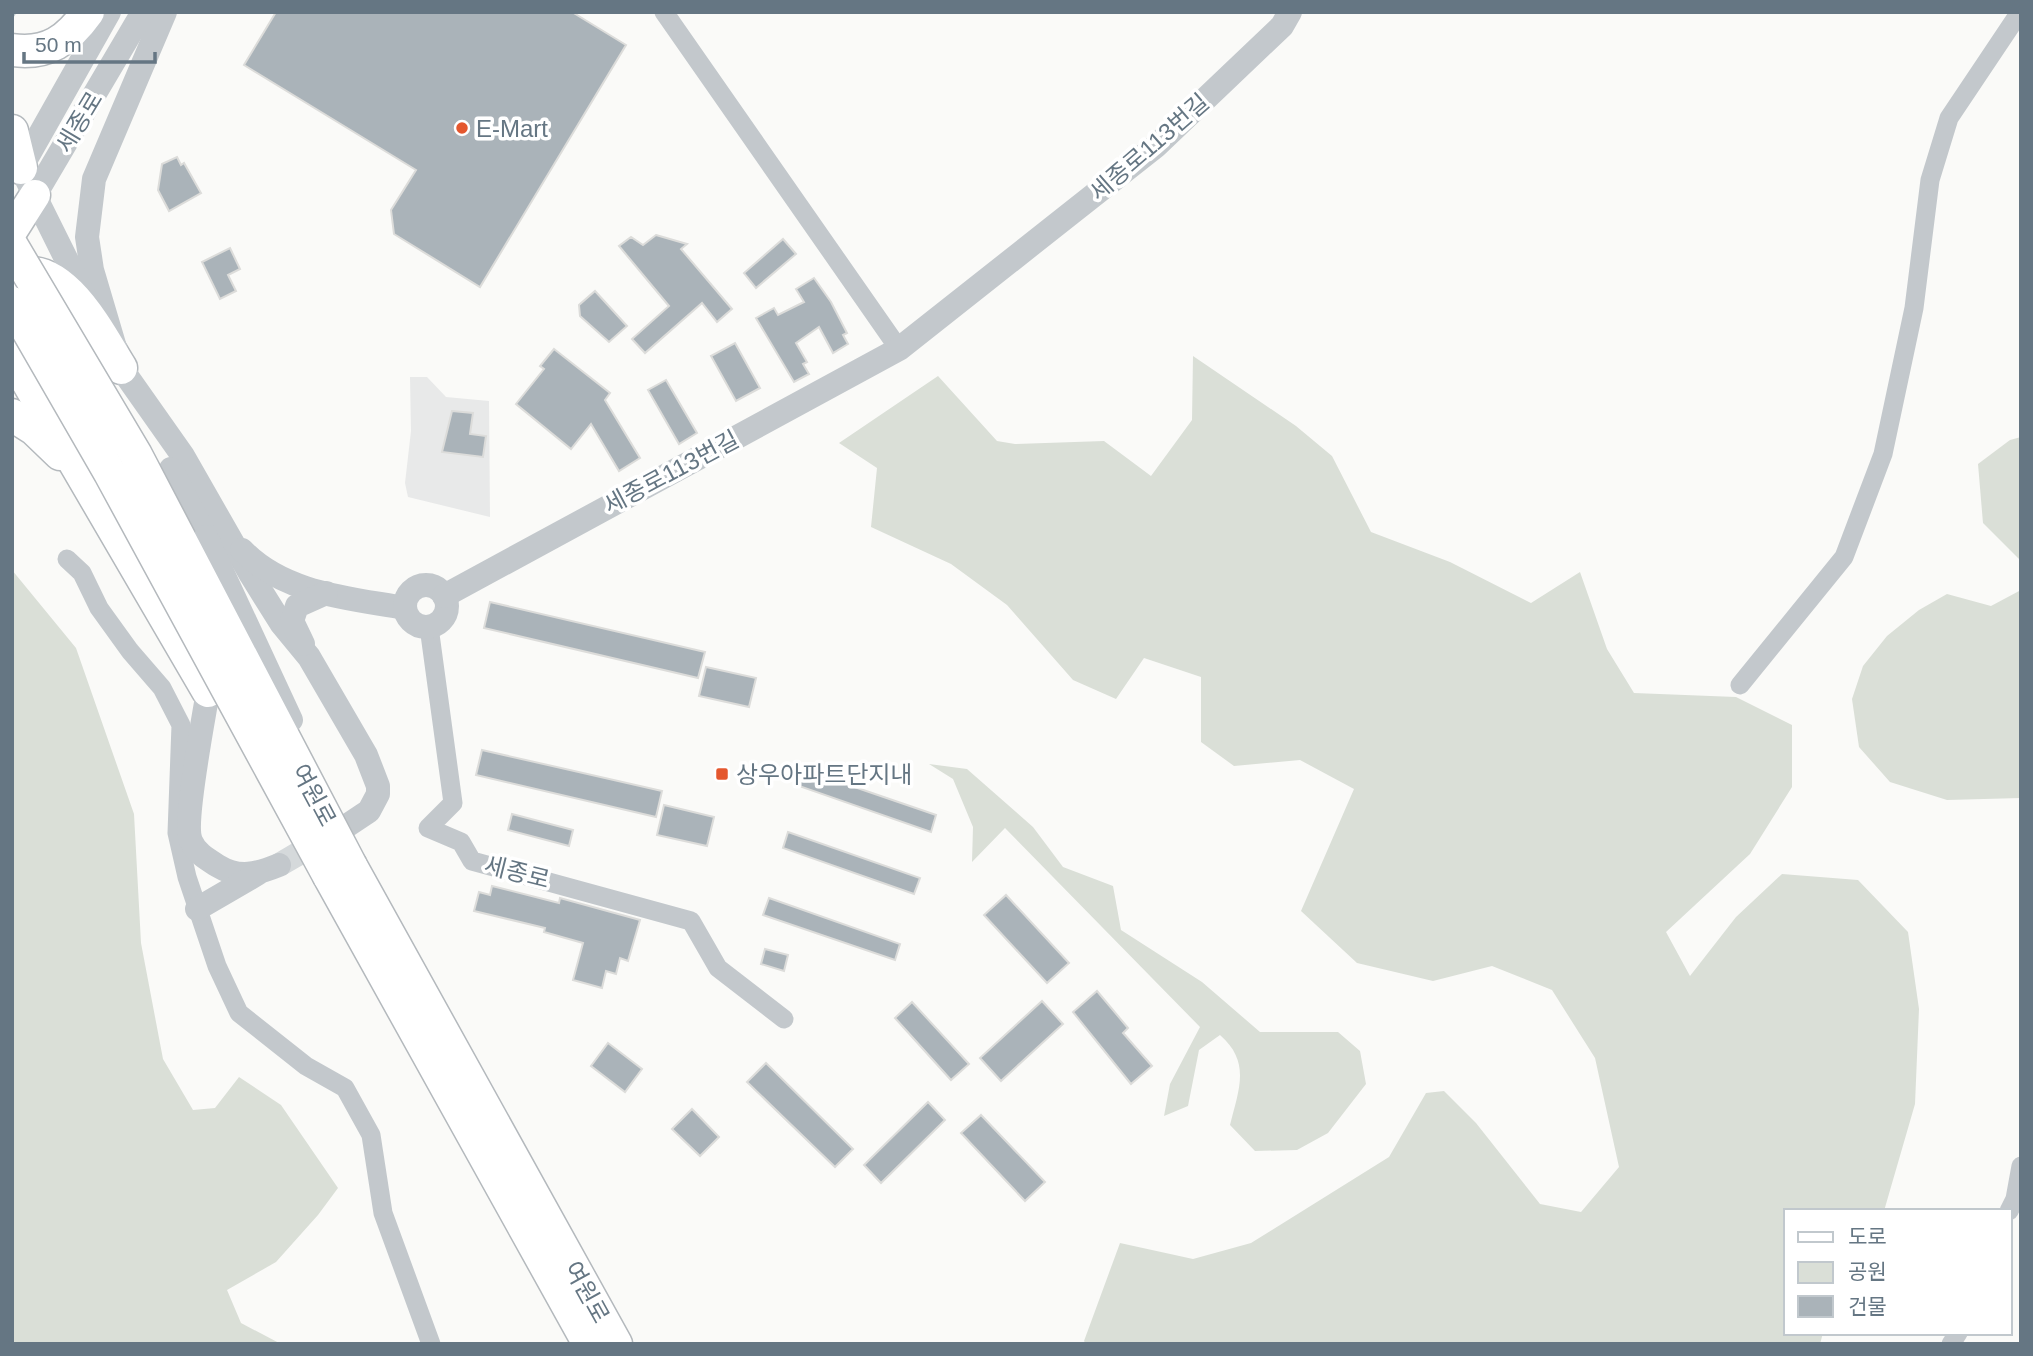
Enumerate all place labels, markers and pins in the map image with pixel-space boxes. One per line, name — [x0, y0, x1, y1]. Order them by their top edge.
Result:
place label: E-Mart — [476, 115, 548, 142]
marker: E-Mart — [454, 120, 470, 136]
place label: 상우아파트단지내 — [736, 761, 913, 788]
marker: 상우아파트단지내 — [714, 766, 730, 782]

